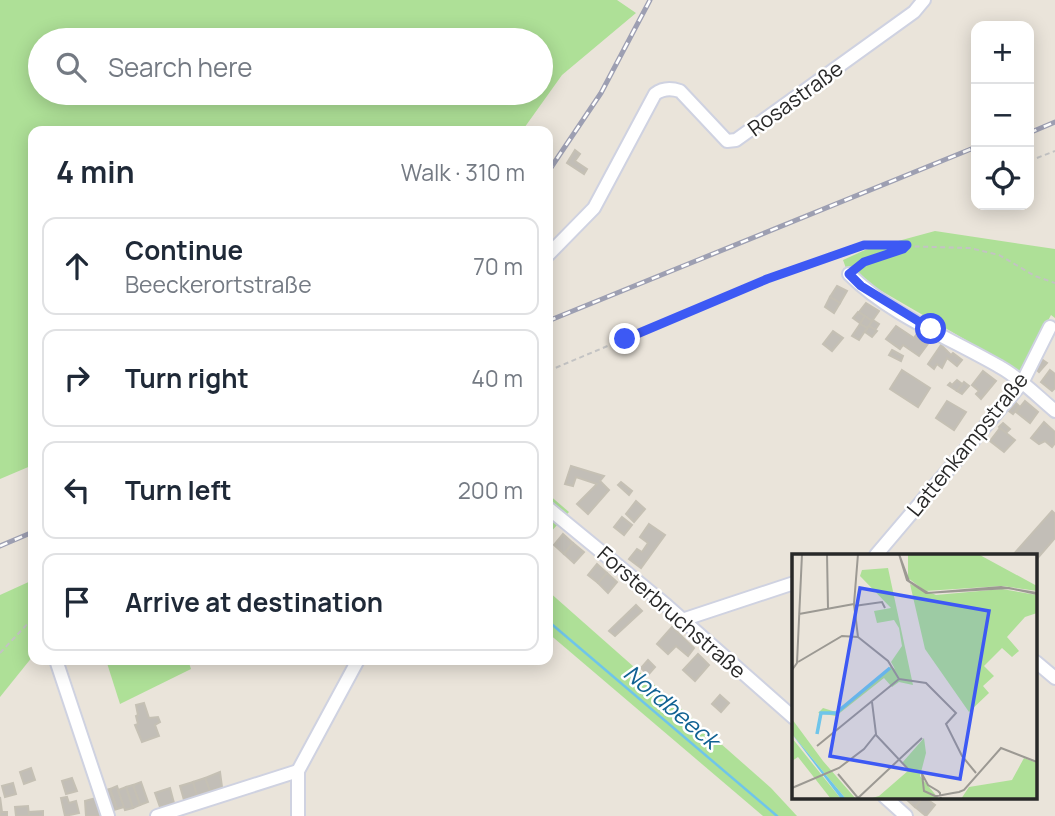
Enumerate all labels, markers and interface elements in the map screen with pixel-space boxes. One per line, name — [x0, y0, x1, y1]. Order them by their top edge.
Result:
map controls — [971, 21, 1034, 210]
button: + — [971, 21, 1034, 84]
search box — [28, 28, 553, 105]
icon: search — [52, 48, 90, 86]
text: Search here — [108, 49, 253, 85]
street label: Rosastraße — [742, 54, 848, 142]
button: − — [971, 84, 1034, 147]
button: locate — [971, 147, 1034, 210]
text: 4 min — [56, 151, 134, 192]
text: Walk · 310 m — [401, 156, 525, 188]
text: Continue — [125, 232, 243, 268]
icon: ahead — [58, 247, 96, 285]
text: 70 m — [473, 250, 523, 282]
text: Beeckerortstraße — [125, 268, 312, 300]
route start — [915, 313, 946, 344]
route end — [609, 323, 640, 354]
icon: right — [58, 359, 96, 397]
text: Turn right — [125, 360, 249, 396]
text: 40 m — [471, 362, 523, 394]
street label: Lattenkampstraße — [900, 366, 1034, 522]
icon: left — [58, 471, 96, 509]
text: Turn left — [125, 472, 232, 508]
text: 200 m — [458, 474, 523, 506]
street label: Forsterbruchstraße — [592, 540, 752, 684]
inset map — [792, 554, 1038, 798]
icon: arrive — [58, 583, 96, 621]
text: Arrive at destination — [125, 584, 383, 620]
water label: Nordbeeck — [617, 657, 729, 758]

